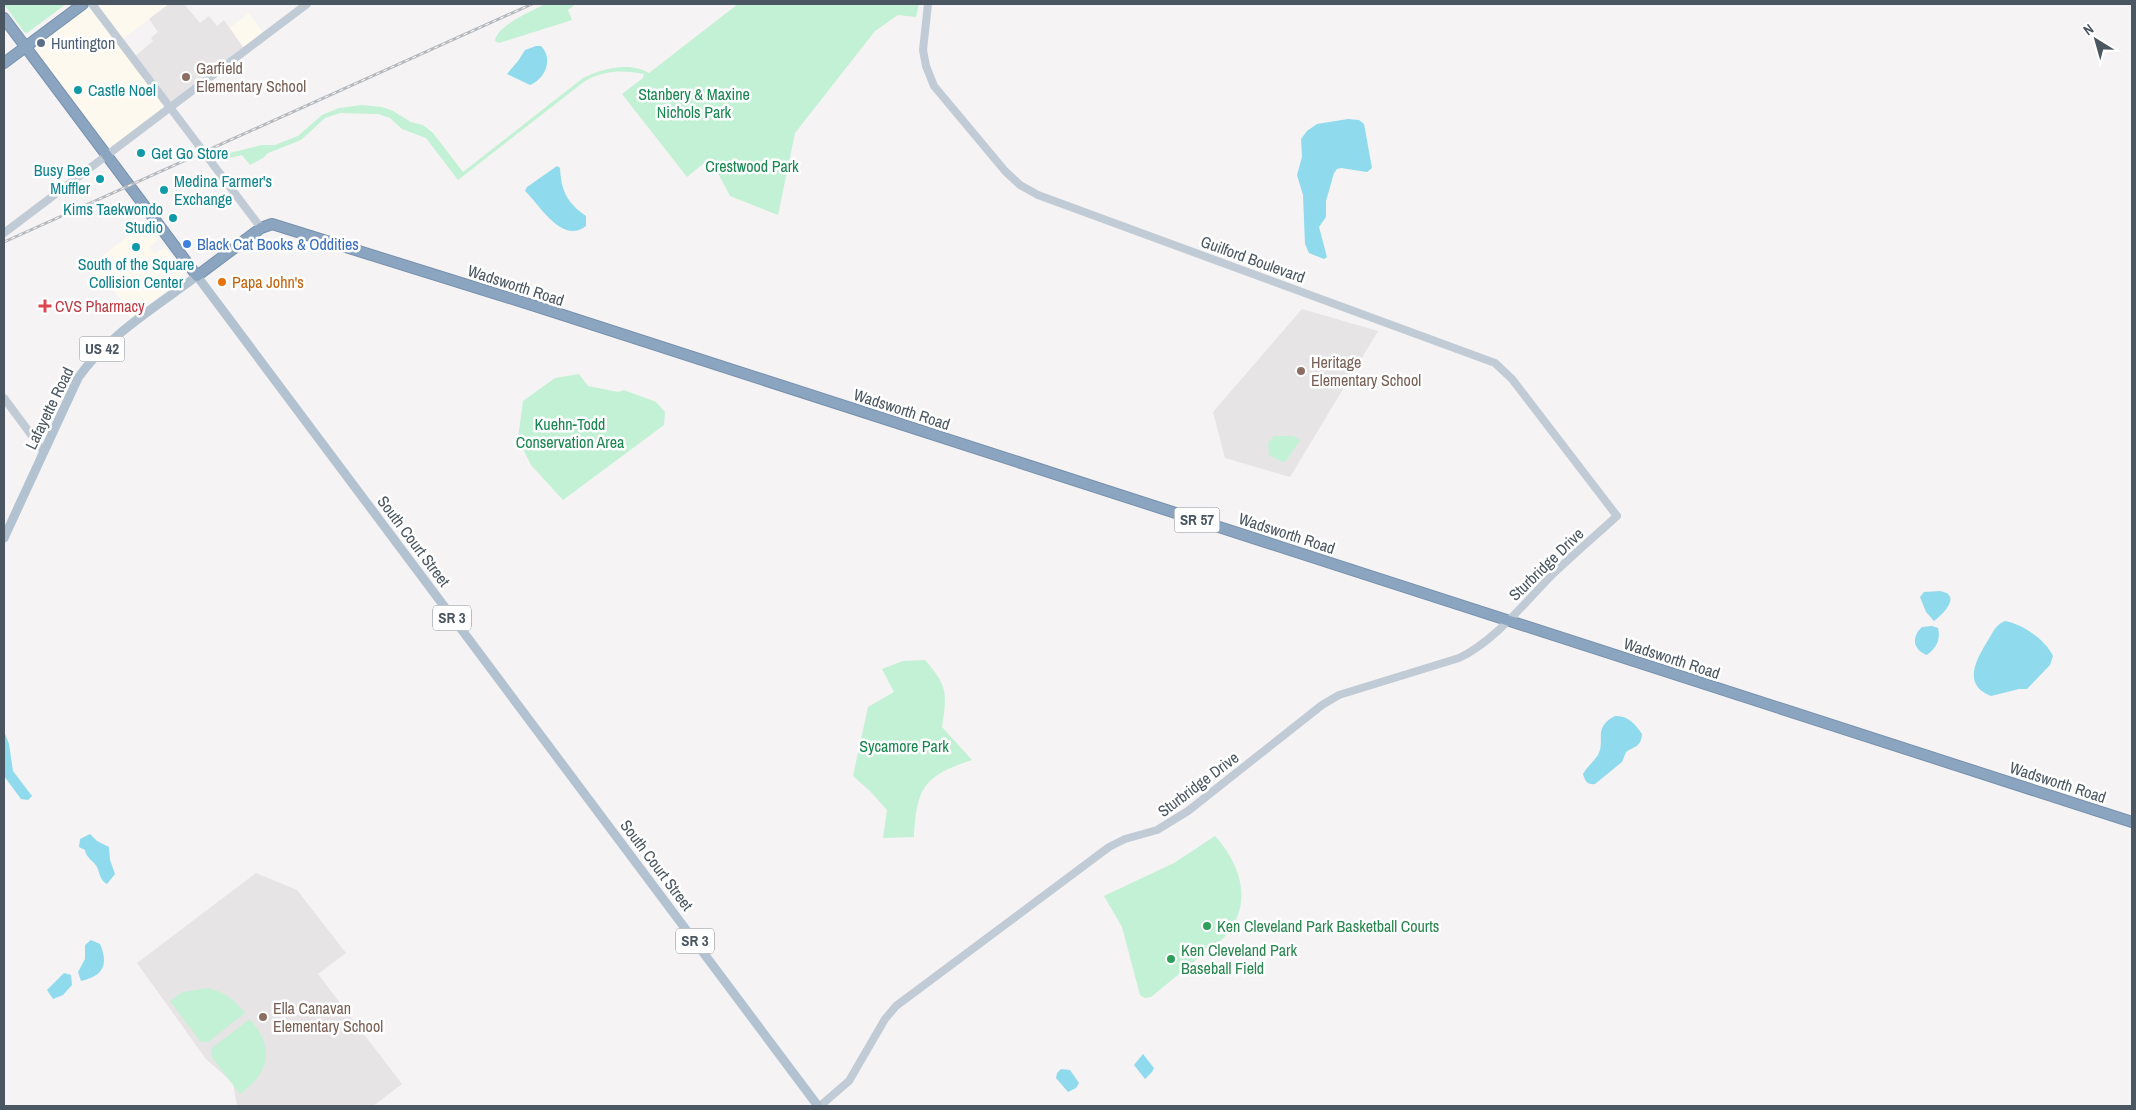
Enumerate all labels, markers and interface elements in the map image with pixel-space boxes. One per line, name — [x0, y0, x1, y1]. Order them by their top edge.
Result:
north arrow — [2071, 15, 2121, 65]
text: N — [2079, 20, 2097, 39]
place label: Huntington — [51, 32, 115, 54]
marker: Huntington — [35, 37, 47, 49]
place label: Garfield Elementary School — [196, 57, 306, 97]
marker: Garfield Elementary School — [180, 71, 192, 83]
place label: Castle Noel — [88, 79, 156, 101]
park label: Stanbery & Maxine Nichols Park — [638, 83, 750, 123]
marker: Castle Noel — [72, 84, 84, 96]
place label: Get Go Store — [151, 142, 228, 164]
marker: Get Go Store — [135, 147, 147, 159]
park label: Crestwood Park — [705, 155, 799, 177]
place label: Busy Bee Muffler — [34, 159, 91, 199]
place label: Medina Farmer's Exchange — [174, 170, 272, 210]
marker: Busy Bee Muffler — [94, 173, 106, 185]
marker: Medina Farmer's Exchange — [158, 184, 170, 196]
place label: Kims Taekwondo Studio — [63, 198, 163, 238]
marker: Kims Taekwondo Studio — [167, 212, 179, 224]
street label: Guilford Boulevard — [1198, 230, 1308, 288]
place label: Black Cat Books & Oddities — [197, 233, 359, 255]
marker: Black Cat Books & Oddities — [181, 238, 193, 250]
marker: South of the Square Collision Center — [130, 241, 142, 253]
place label: South of the Square Collision Center — [78, 253, 194, 293]
street label: Wadsworth Road — [465, 259, 567, 311]
place label: Papa John's — [232, 271, 304, 293]
marker: Papa John's — [216, 276, 228, 288]
place label: CVS Pharmacy — [55, 295, 145, 317]
marker: CVS Pharmacy — [39, 300, 51, 312]
road number: US 42 — [80, 336, 124, 362]
place label: Heritage Elementary School — [1311, 351, 1421, 391]
street label: Lafayette Road — [20, 363, 78, 453]
marker: Heritage Elementary School — [1295, 365, 1307, 377]
street label: Wadsworth Road — [851, 383, 953, 435]
park label: Kuehn-Todd Conservation Area — [516, 413, 625, 453]
street label: South Court Street — [373, 491, 456, 591]
street label: Wadsworth Road — [1236, 507, 1338, 559]
road number: SR 57 — [1174, 508, 1220, 532]
street label: Sturbridge Drive — [1504, 523, 1588, 605]
road number: SR 3 — [433, 606, 471, 630]
street label: Wadsworth Road — [1621, 632, 1723, 684]
park label: Sycamore Park — [859, 735, 949, 757]
street label: Sturbridge Drive — [1153, 746, 1243, 822]
street label: Wadsworth Road — [2007, 756, 2109, 808]
street label: South Court Street — [616, 815, 699, 915]
place label: Ken Cleveland Park Basketball Courts — [1217, 915, 1439, 937]
marker: Ken Cleveland Park Basketball Courts — [1201, 920, 1213, 932]
road number: SR 3 — [676, 928, 714, 954]
place label: Ken Cleveland Park Baseball Field — [1181, 939, 1297, 979]
marker: Ken Cleveland Park Baseball Field — [1165, 953, 1177, 965]
place label: Ella Canavan Elementary School — [273, 997, 383, 1037]
marker: Ella Canavan Elementary School — [257, 1011, 269, 1023]

